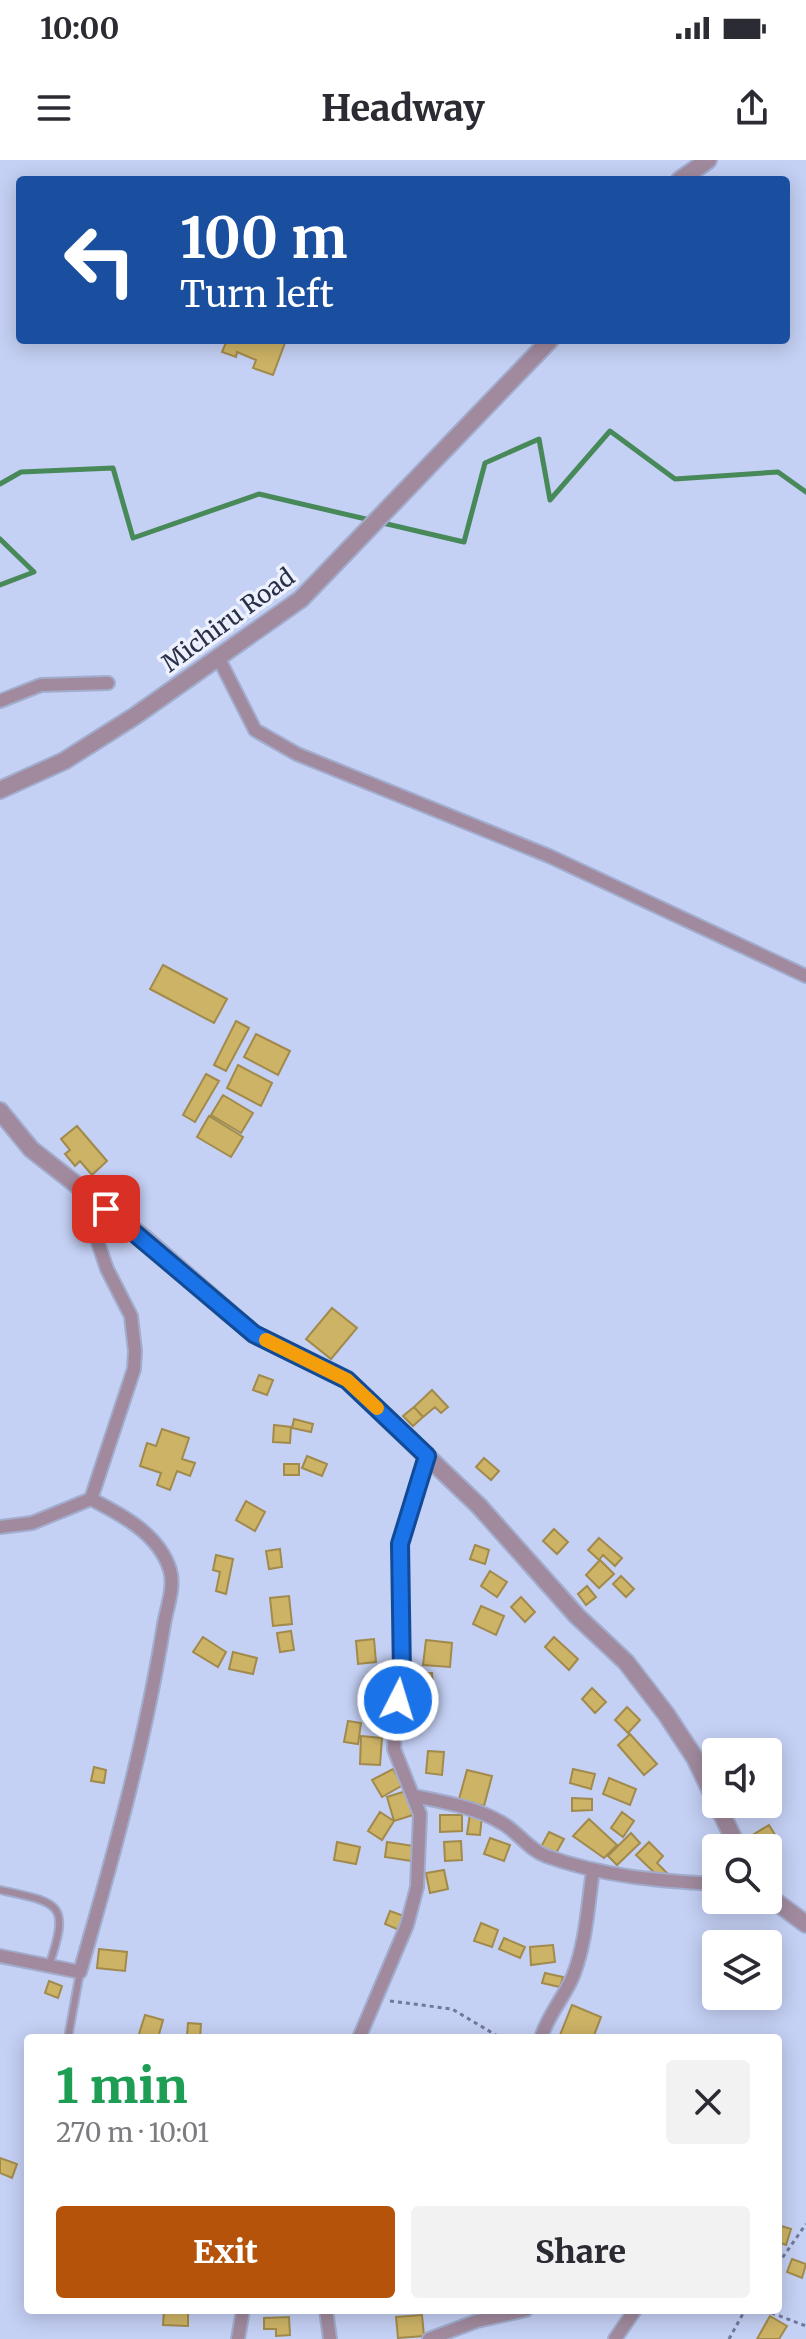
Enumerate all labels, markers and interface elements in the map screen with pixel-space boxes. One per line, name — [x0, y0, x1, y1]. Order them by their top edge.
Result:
text: 10:00 — [40, 9, 119, 47]
icon: menu — [32, 86, 76, 130]
text: Headway — [321, 86, 485, 131]
icon: share — [730, 86, 774, 130]
text: 100 m — [180, 203, 348, 273]
icon: left — [48, 208, 152, 312]
text: Turn left — [180, 272, 334, 317]
street label: Michiru Road — [156, 561, 300, 679]
pin — [72, 1175, 140, 1243]
icon: arrive — [84, 1187, 128, 1231]
position arrow — [356, 1658, 440, 1742]
map controls — [702, 1738, 782, 2010]
button: sound — [702, 1738, 782, 1818]
button: search — [702, 1834, 782, 1914]
button: layers — [702, 1930, 782, 2010]
text: 1 min — [56, 2056, 188, 2116]
button: close — [666, 2060, 750, 2144]
text: 270 m · 10:01 — [56, 2116, 209, 2149]
button: Exit — [56, 2206, 395, 2298]
button: Share — [411, 2206, 750, 2298]

